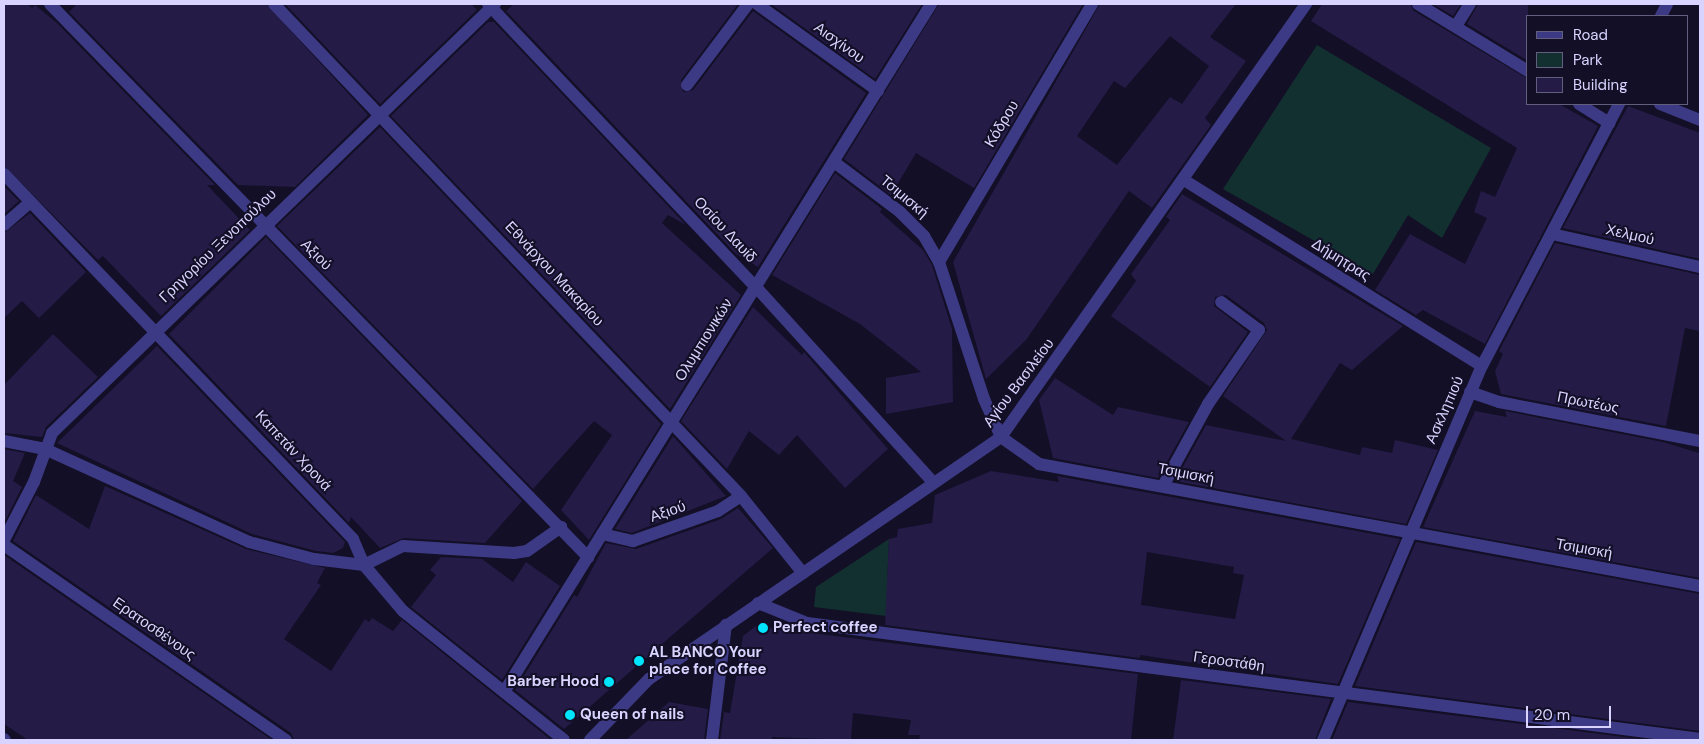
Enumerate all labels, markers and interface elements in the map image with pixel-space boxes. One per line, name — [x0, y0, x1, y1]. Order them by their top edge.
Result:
legend — [1526, 15, 1689, 105]
street label: Αισχίνου — [810, 19, 868, 67]
text: Road — [1573, 25, 1608, 45]
text: Park — [1573, 50, 1603, 70]
text: Building — [1573, 75, 1628, 95]
street label: Κόδρου — [981, 97, 1023, 151]
street label: Τσιμισκή — [876, 172, 932, 222]
street label: Γρηγορίου Ξενοπούλου — [156, 185, 280, 307]
street label: Οσίου Δαυίδ — [690, 193, 760, 267]
street label: Εθνάρχου Μακαρίου — [501, 218, 607, 330]
street label: Χελμού — [1604, 221, 1656, 249]
street label: Δήμητρας — [1308, 235, 1374, 285]
street label: Αξιού — [297, 236, 335, 274]
street label: Ολυμπιονικών — [671, 295, 737, 385]
street label: Αγίου Βασιλείου — [980, 335, 1058, 431]
street label: Ασκληπιού — [1422, 373, 1468, 447]
street label: Πρωτέως — [1556, 388, 1620, 418]
street label: Καπετάν Χρονά — [251, 407, 335, 495]
street label: Τσιμισκή — [1156, 460, 1216, 488]
street label: Αξιού — [648, 498, 688, 526]
street label: Τσιμισκή — [1554, 535, 1614, 563]
street label: Ερατοσθένους — [109, 594, 199, 664]
place label: Perfect coffee — [773, 619, 877, 637]
marker: Perfect coffee — [757, 622, 769, 634]
place label: AL BANCO Your place for Coffee — [649, 643, 766, 678]
street label: Γεροστάθη — [1192, 648, 1266, 676]
marker: AL BANCO Your place for Coffee — [633, 655, 645, 667]
place label: Barber Hood — [507, 673, 599, 691]
marker: Barber Hood — [603, 676, 615, 688]
scale bar — [1529, 696, 1614, 728]
text: 20 m — [1534, 705, 1570, 725]
place label: Queen of nails — [580, 706, 684, 724]
marker: Queen of nails — [564, 709, 576, 721]

